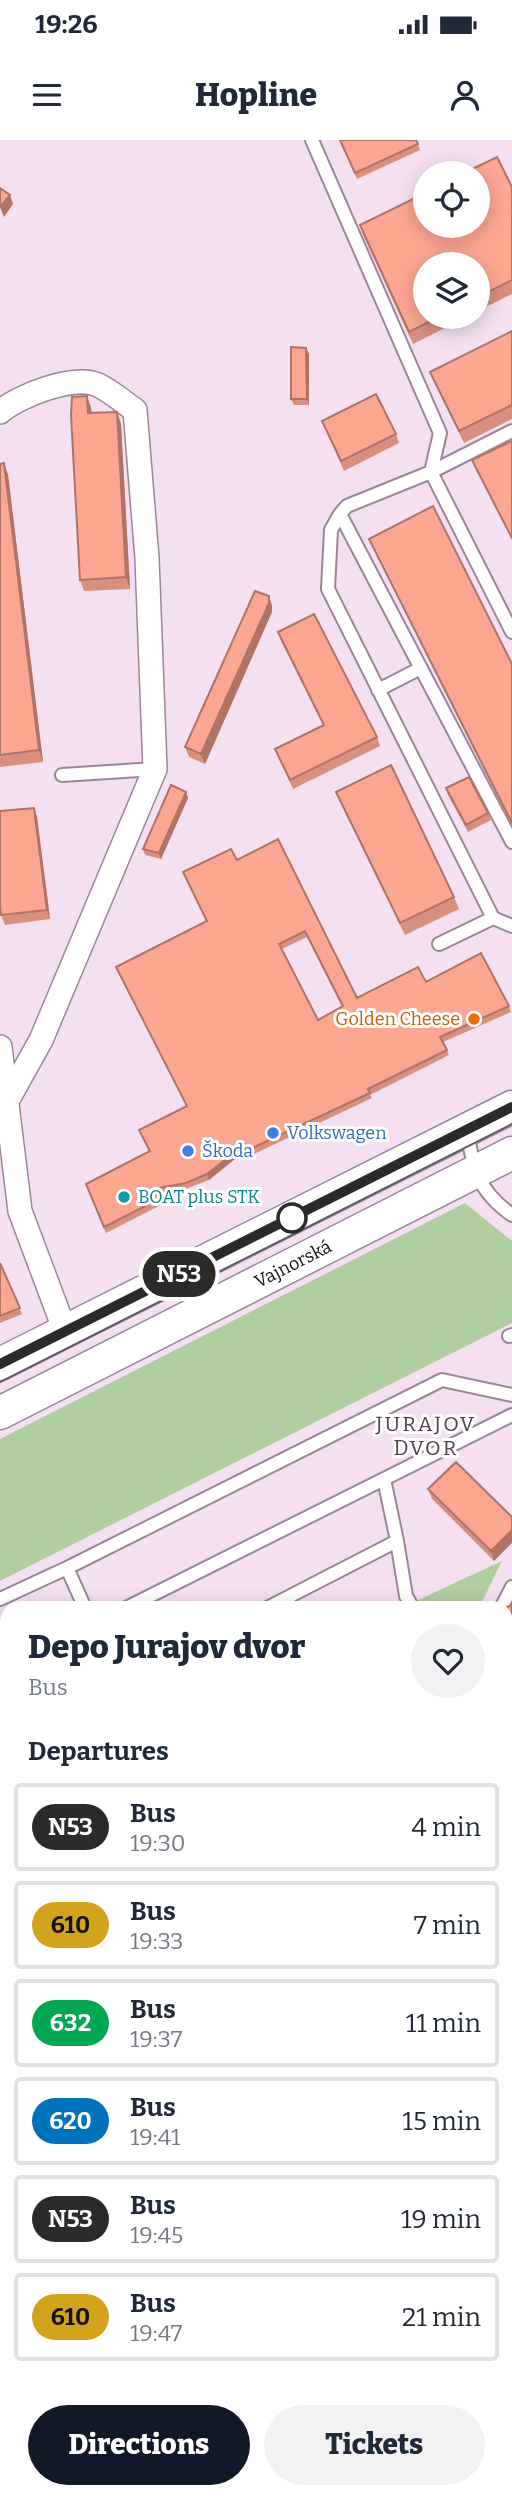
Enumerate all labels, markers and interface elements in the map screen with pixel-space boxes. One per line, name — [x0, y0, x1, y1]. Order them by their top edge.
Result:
text: 19:26 — [35, 9, 98, 40]
icon: menu — [28, 76, 66, 114]
text: Hopline — [195, 76, 317, 114]
icon: person — [446, 76, 484, 114]
map controls — [413, 161, 490, 329]
button: locate — [413, 161, 490, 238]
button: layers — [413, 252, 490, 329]
place label: Golden Cheese — [335, 1008, 460, 1030]
marker: Golden Cheese — [466, 1011, 482, 1027]
place label: Volkswagen — [287, 1122, 387, 1144]
marker: Volkswagen — [265, 1125, 281, 1141]
place label: Škoda — [202, 1140, 253, 1162]
marker: Škoda — [180, 1143, 196, 1159]
place label: BOAT plus STK — [138, 1186, 260, 1208]
marker: BOAT plus STK — [116, 1189, 132, 1205]
unlabelled marker — [277, 1203, 307, 1233]
street label: Vajnorská — [251, 1235, 335, 1293]
line badge: N53 — [139, 1251, 219, 1297]
text: N53 — [157, 1260, 201, 1288]
district label: JURAJOV DVOR — [375, 1411, 476, 1461]
button: heart — [411, 1624, 485, 1698]
text: Depo Jurajov dvor — [28, 1627, 305, 1667]
text: Bus — [28, 1673, 68, 1701]
text: Departures — [28, 1736, 169, 1767]
text: Bus — [130, 1798, 176, 1829]
text: 4 min — [412, 1812, 481, 1843]
text: N53 — [48, 1813, 93, 1841]
text: 19:30 — [130, 1829, 186, 1857]
text: Bus — [130, 1896, 176, 1927]
text: 7 min — [414, 1910, 481, 1941]
text: 610 — [51, 1911, 90, 1939]
text: 19:33 — [130, 1927, 183, 1955]
text: Bus — [130, 1994, 176, 2025]
text: 11 min — [406, 2008, 481, 2039]
text: 632 — [50, 2009, 91, 2037]
text: 19:37 — [130, 2025, 182, 2053]
text: Bus — [130, 2092, 176, 2123]
text: 15 min — [402, 2106, 481, 2137]
text: 620 — [49, 2107, 92, 2135]
text: 19:41 — [130, 2123, 180, 2151]
text: Bus — [130, 2190, 176, 2221]
text: 19 min — [401, 2204, 481, 2235]
text: N53 — [48, 2205, 93, 2233]
text: 19:45 — [130, 2221, 183, 2249]
text: Bus — [130, 2288, 176, 2319]
text: 21 min — [402, 2302, 481, 2333]
text: 610 — [51, 2303, 90, 2331]
text: 19:47 — [130, 2319, 182, 2347]
button: Directions — [28, 2405, 250, 2485]
button: Tickets — [264, 2405, 485, 2485]

